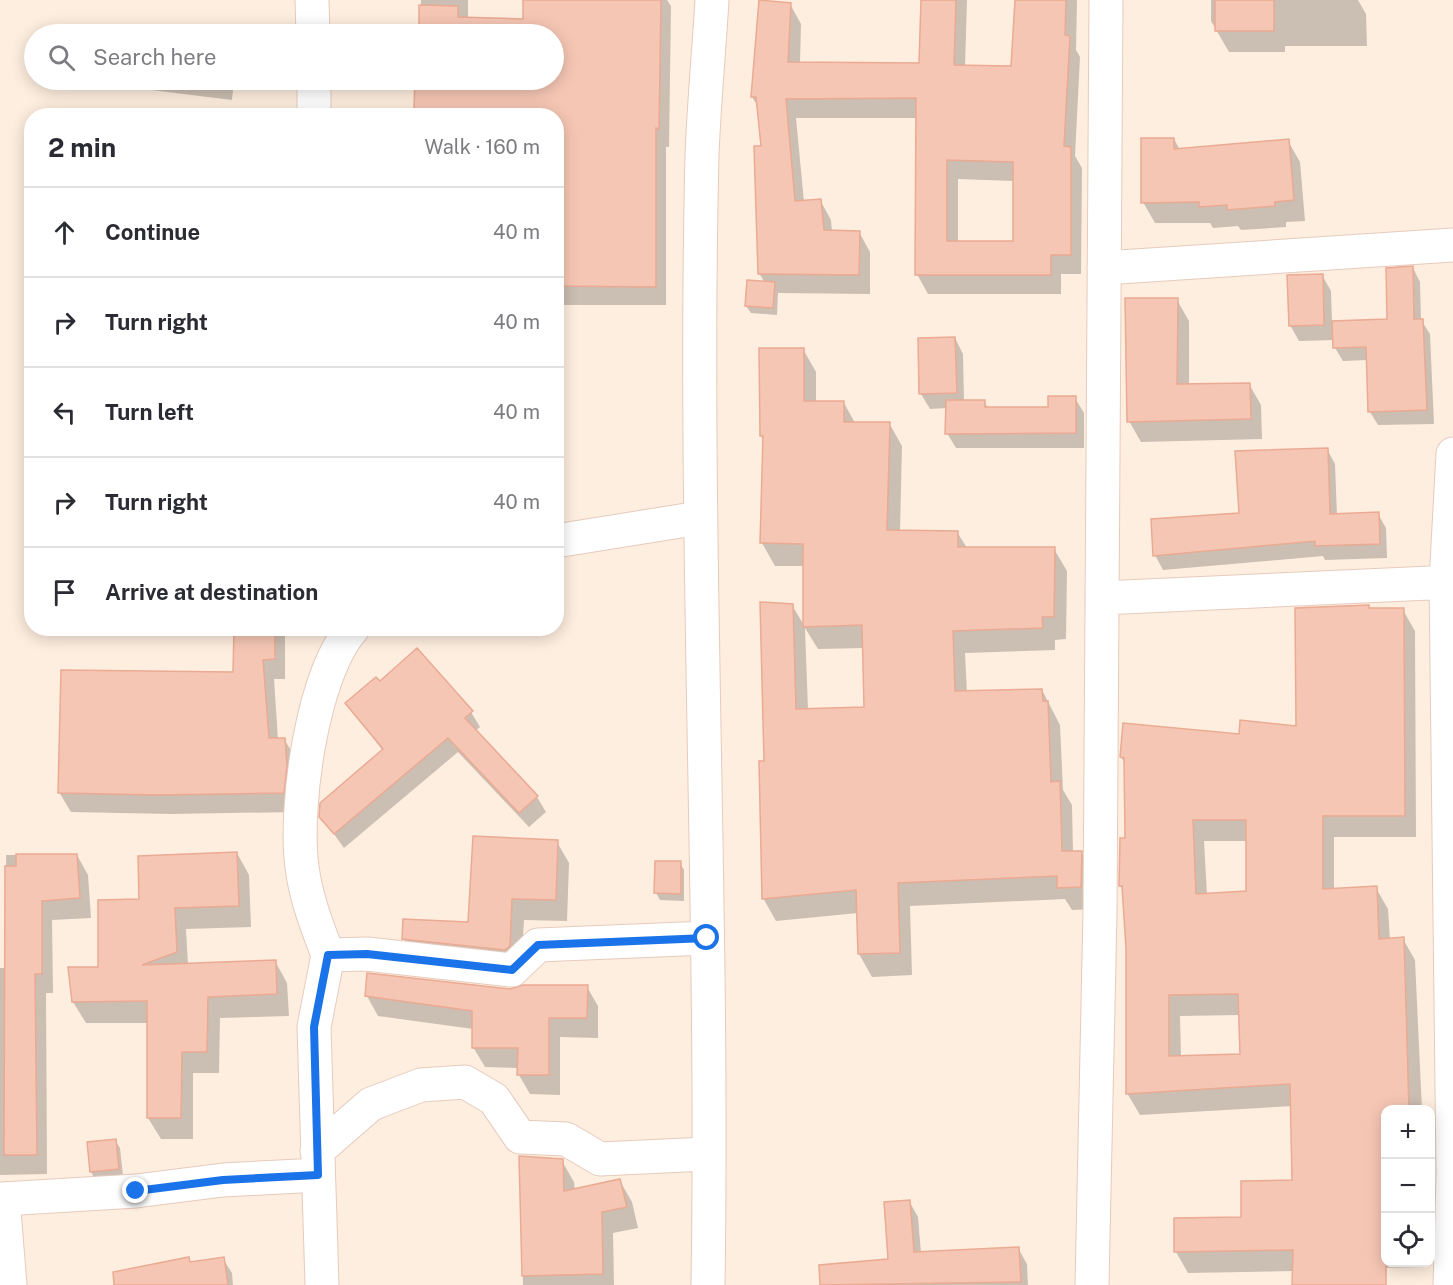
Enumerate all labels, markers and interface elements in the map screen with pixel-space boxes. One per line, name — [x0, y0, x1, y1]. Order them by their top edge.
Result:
search box — [24, 24, 564, 90]
icon: search — [45, 41, 78, 74]
text: Search here — [93, 44, 217, 70]
text: 2 min — [48, 132, 116, 163]
text: Walk · 160 m — [425, 135, 540, 159]
icon: ahead — [48, 216, 81, 249]
text: Continue — [105, 219, 200, 245]
text: 40 m — [493, 220, 540, 244]
icon: right — [48, 306, 81, 339]
text: Turn right — [105, 309, 208, 335]
text: 40 m — [493, 310, 540, 334]
icon: left — [48, 396, 81, 429]
text: Turn left — [105, 399, 194, 425]
text: 40 m — [493, 400, 540, 424]
icon: right — [48, 486, 81, 519]
text: Turn right — [105, 489, 208, 515]
text: 40 m — [493, 490, 540, 514]
icon: arrive — [48, 576, 81, 609]
text: Arrive at destination — [105, 579, 318, 605]
route start — [693, 924, 719, 950]
map controls — [1381, 1105, 1435, 1267]
button: + — [1381, 1105, 1435, 1159]
button: − — [1381, 1159, 1435, 1213]
route end — [122, 1177, 148, 1203]
button: locate — [1381, 1213, 1435, 1267]

